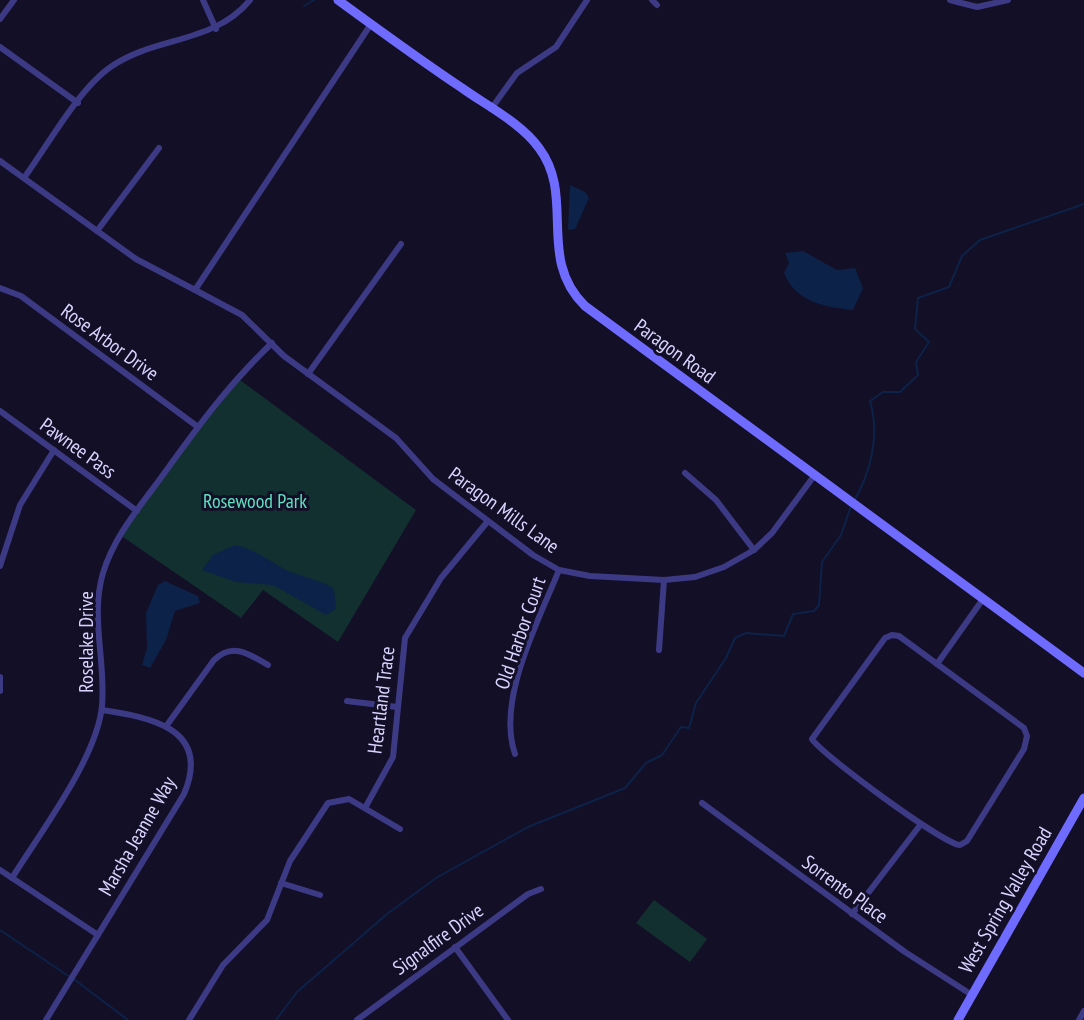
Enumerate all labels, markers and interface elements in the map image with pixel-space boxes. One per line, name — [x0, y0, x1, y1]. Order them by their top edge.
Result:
street label: Rose Arbor Drive — [56, 298, 164, 386]
street label: Paragon Road — [629, 313, 721, 389]
street label: Pawnee Pass — [35, 412, 121, 484]
street label: Paragon Mills Lane — [443, 461, 565, 559]
park label: Rosewood Park — [203, 488, 307, 514]
street label: Old Harbor Court — [489, 573, 552, 693]
street label: Roselake Drive — [73, 591, 99, 693]
street label: Heartland Trace — [362, 645, 400, 755]
street label: Marsha Jeanne Way — [92, 771, 182, 900]
street label: West Spring Valley Road — [953, 822, 1057, 978]
street label: Sorrento Place — [797, 849, 893, 929]
street label: Signalfire Drive — [387, 897, 489, 981]

